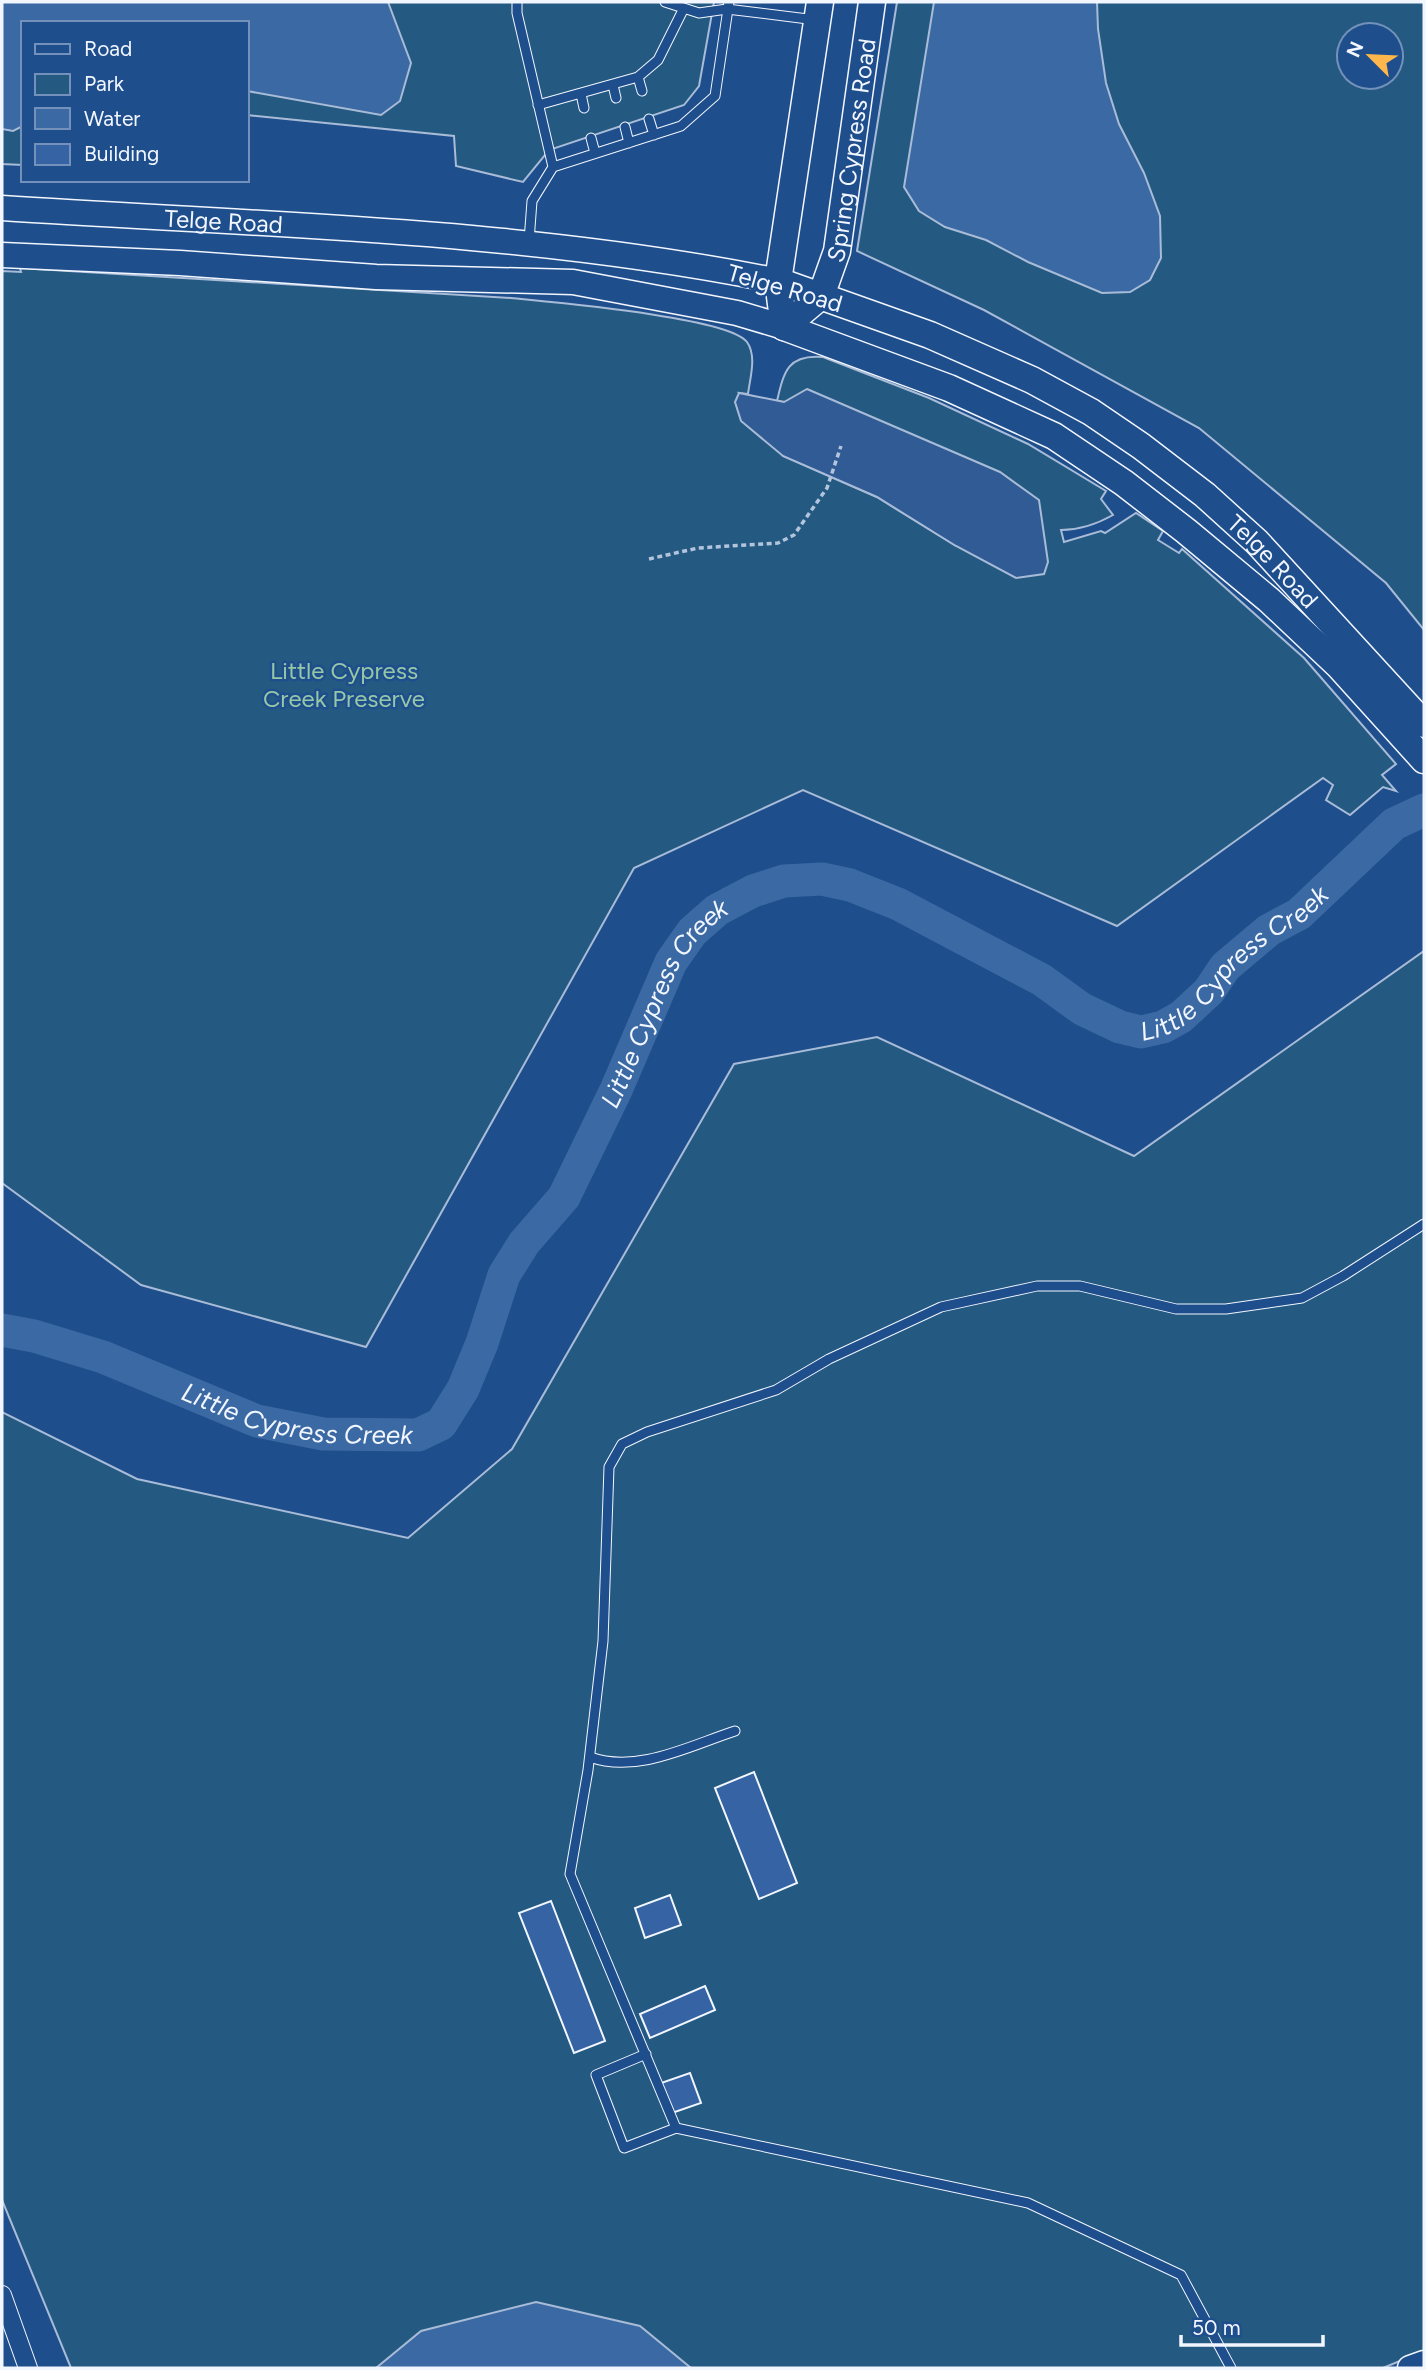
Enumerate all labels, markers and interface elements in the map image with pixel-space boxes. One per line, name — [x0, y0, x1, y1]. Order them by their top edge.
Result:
legend — [21, 21, 248, 182]
north arrow — [1335, 21, 1405, 91]
text: Road — [84, 36, 132, 61]
street label: Spring Cypress Road — [820, 37, 881, 266]
text: N — [1341, 38, 1368, 61]
text: Park — [84, 71, 125, 96]
text: Water — [84, 106, 140, 131]
text: Building — [84, 141, 159, 166]
street label: Telge Road — [164, 203, 284, 239]
street label: Telge Road — [724, 258, 846, 318]
street label: Telge Road — [1222, 508, 1325, 614]
park label: Little Cypress Creek Preserve — [263, 656, 425, 713]
water label: Little Cypress Creek — [1137, 878, 1336, 1048]
water label: Little Cypress Creek — [594, 891, 734, 1113]
water label: Little Cypress Creek — [177, 1376, 414, 1451]
scale bar — [1181, 2304, 1323, 2348]
text: 50 m — [1192, 2315, 1241, 2340]

